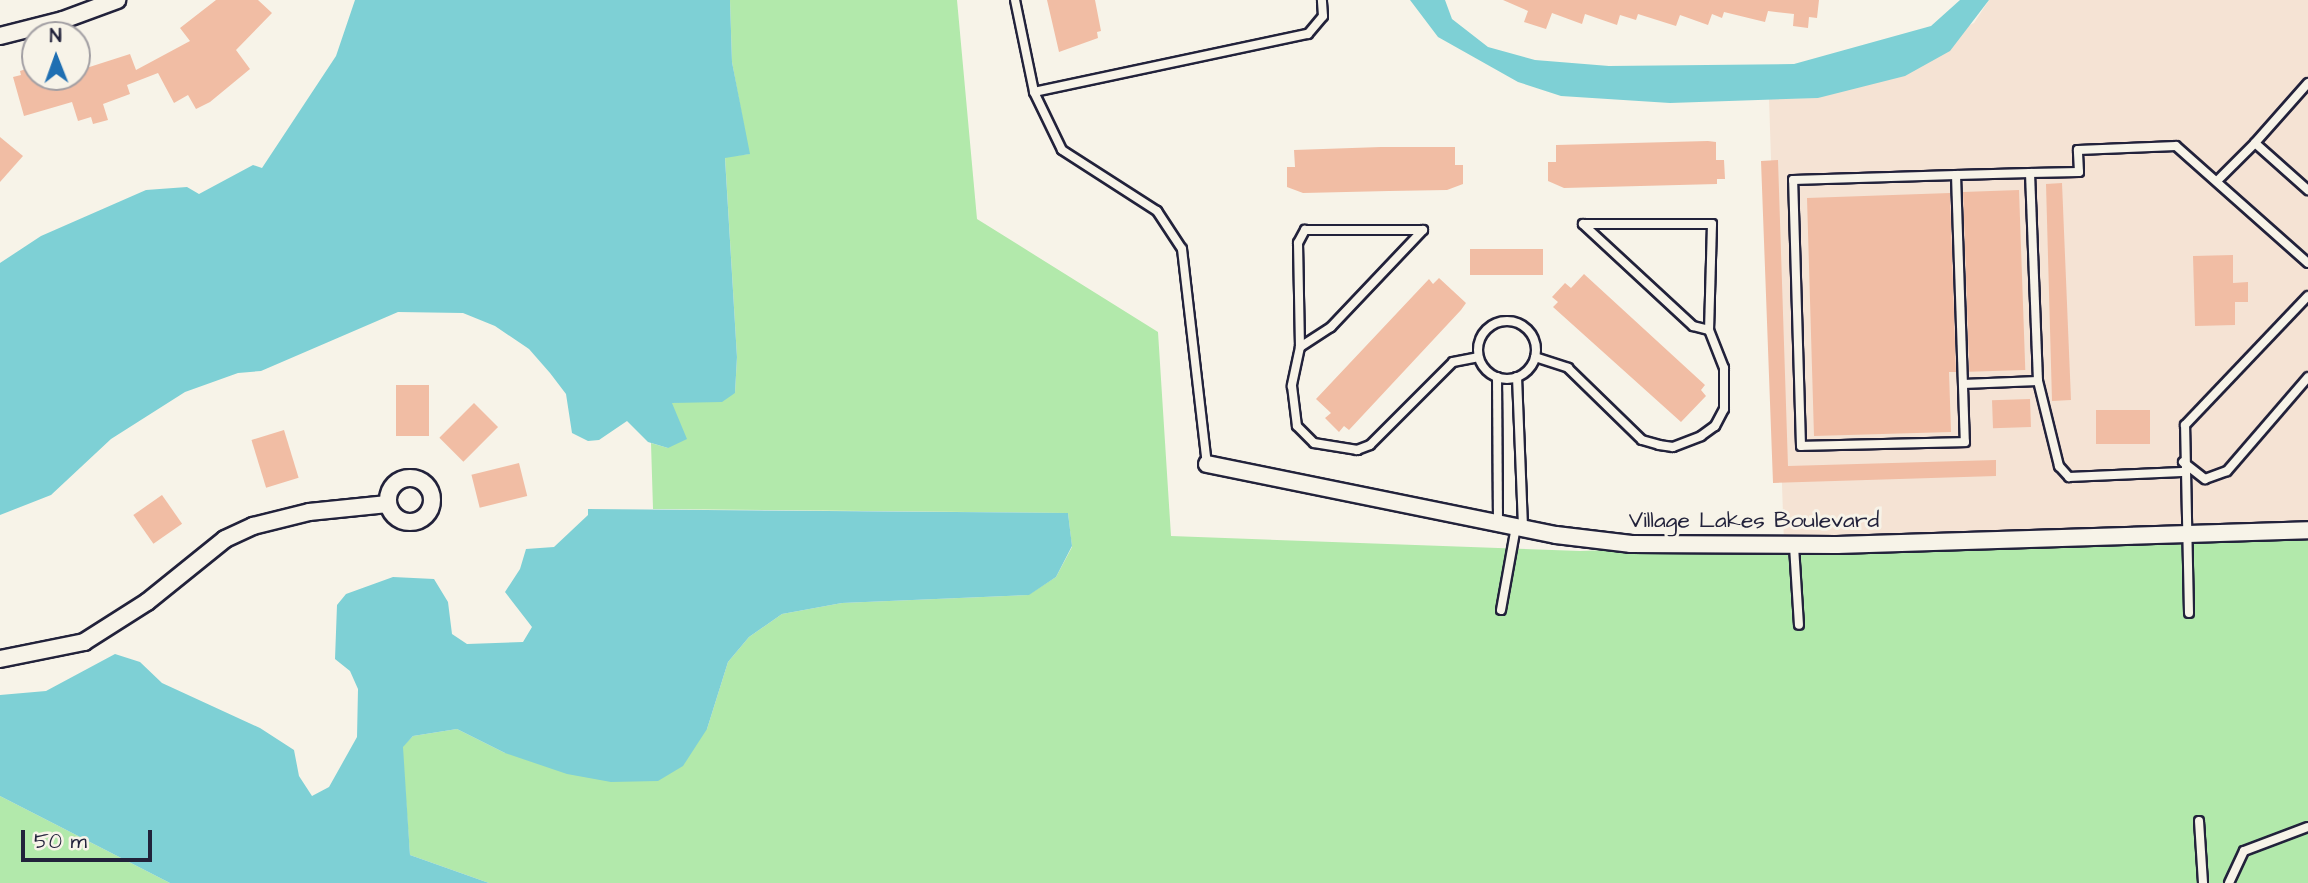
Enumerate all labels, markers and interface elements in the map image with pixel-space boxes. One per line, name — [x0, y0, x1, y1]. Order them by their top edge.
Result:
north arrow — [21, 21, 91, 91]
text: N — [49, 23, 62, 50]
street label: Village Lakes Boulevard — [1629, 506, 1879, 534]
scale bar — [24, 816, 156, 860]
text: 50 m — [34, 827, 87, 856]

